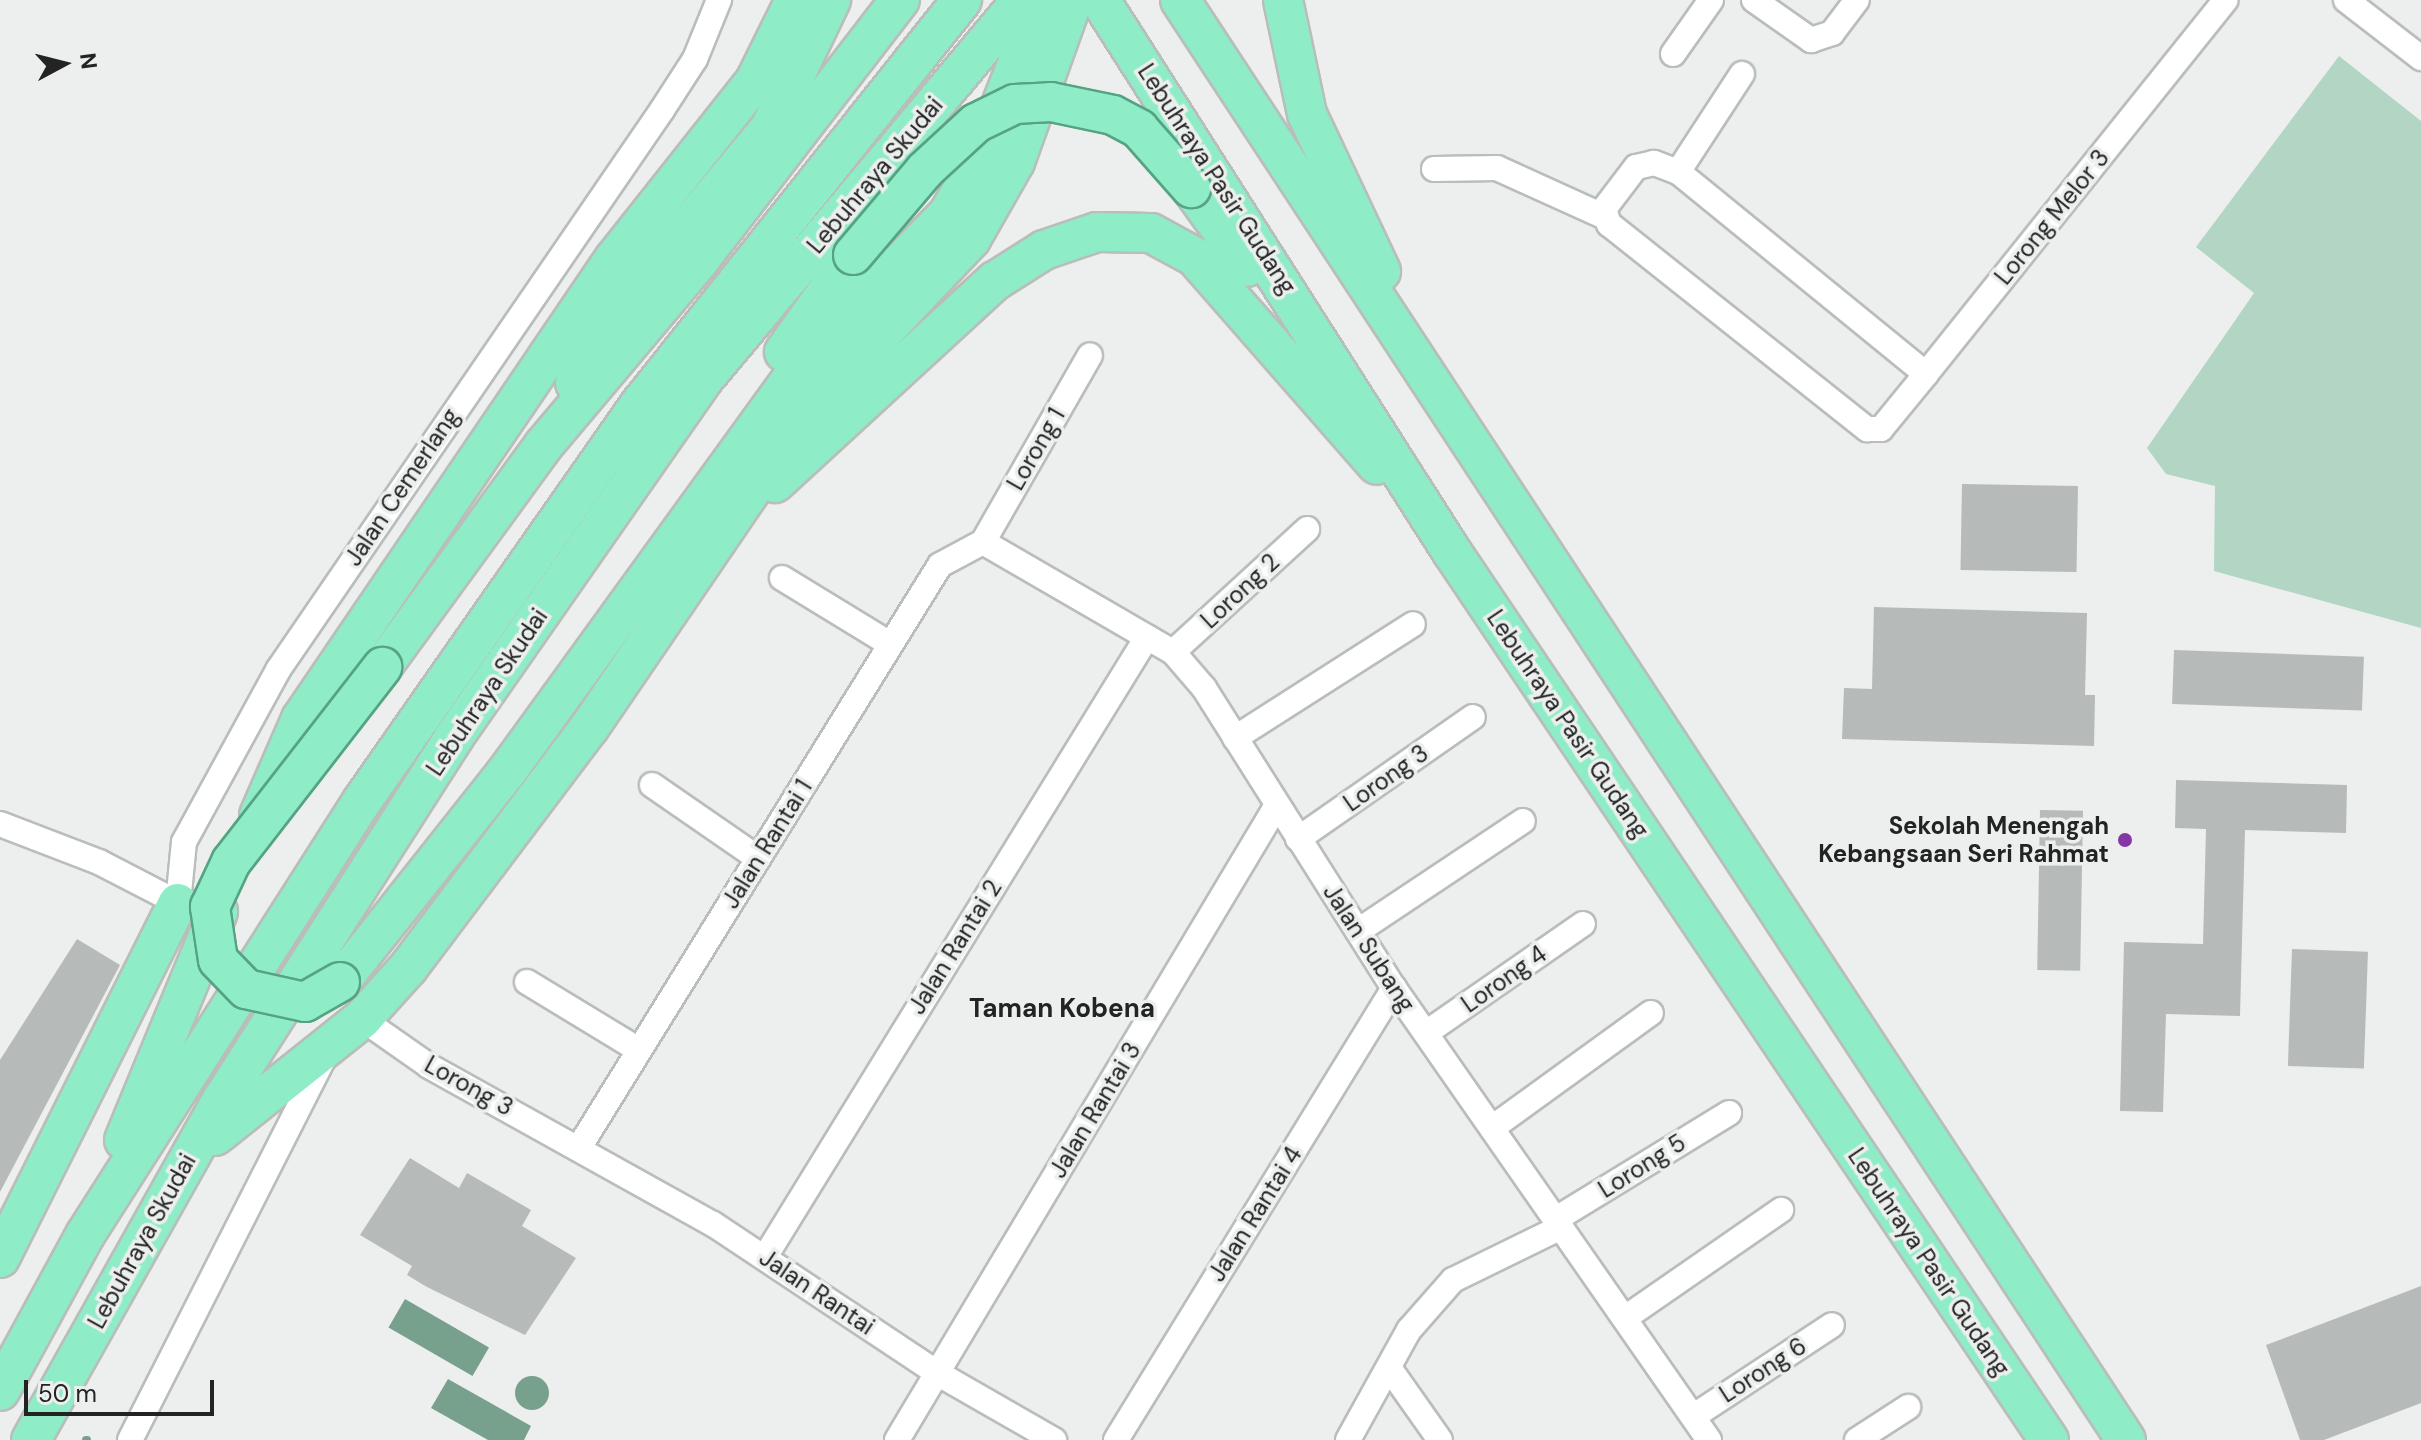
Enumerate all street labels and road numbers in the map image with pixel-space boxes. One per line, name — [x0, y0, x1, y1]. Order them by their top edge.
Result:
street label: Lebuhraya Pasir Gudang — [1132, 58, 1302, 300]
street label: Lebuhraya Skudai — [801, 91, 949, 259]
street label: Lorong Melor 3 — [1989, 144, 2115, 290]
street label: Jalan Cemerlang — [339, 403, 465, 571]
street label: Lorong 1 — [1001, 403, 1071, 495]
street label: Lorong 2 — [1195, 548, 1285, 634]
street label: Lebuhraya Skudai — [420, 603, 554, 781]
street label: Lebuhraya Pasir Gudang — [1481, 605, 1655, 843]
street label: Lorong 3 — [1338, 738, 1434, 818]
street label: Jalan Rantai 1 — [716, 774, 818, 914]
street label: Jalan Rantai 2 — [902, 875, 1008, 1019]
street label: Jalan Subang — [1317, 879, 1421, 1017]
street label: Lorong 4 — [1456, 939, 1552, 1019]
street label: Jalan Rantai 3 — [1043, 1037, 1147, 1183]
street label: Lorong 3 — [420, 1050, 518, 1122]
street label: Lorong 5 — [1593, 1128, 1691, 1204]
street label: Jalan Rantai 4 — [1202, 1141, 1308, 1287]
street label: Lebuhraya Pasir Gudang — [1842, 1143, 2016, 1381]
street label: Lebuhraya Skudai — [82, 1148, 202, 1334]
street label: Jalan Rantai — [754, 1243, 880, 1341]
street label: Lorong 6 — [1714, 1331, 1812, 1409]

